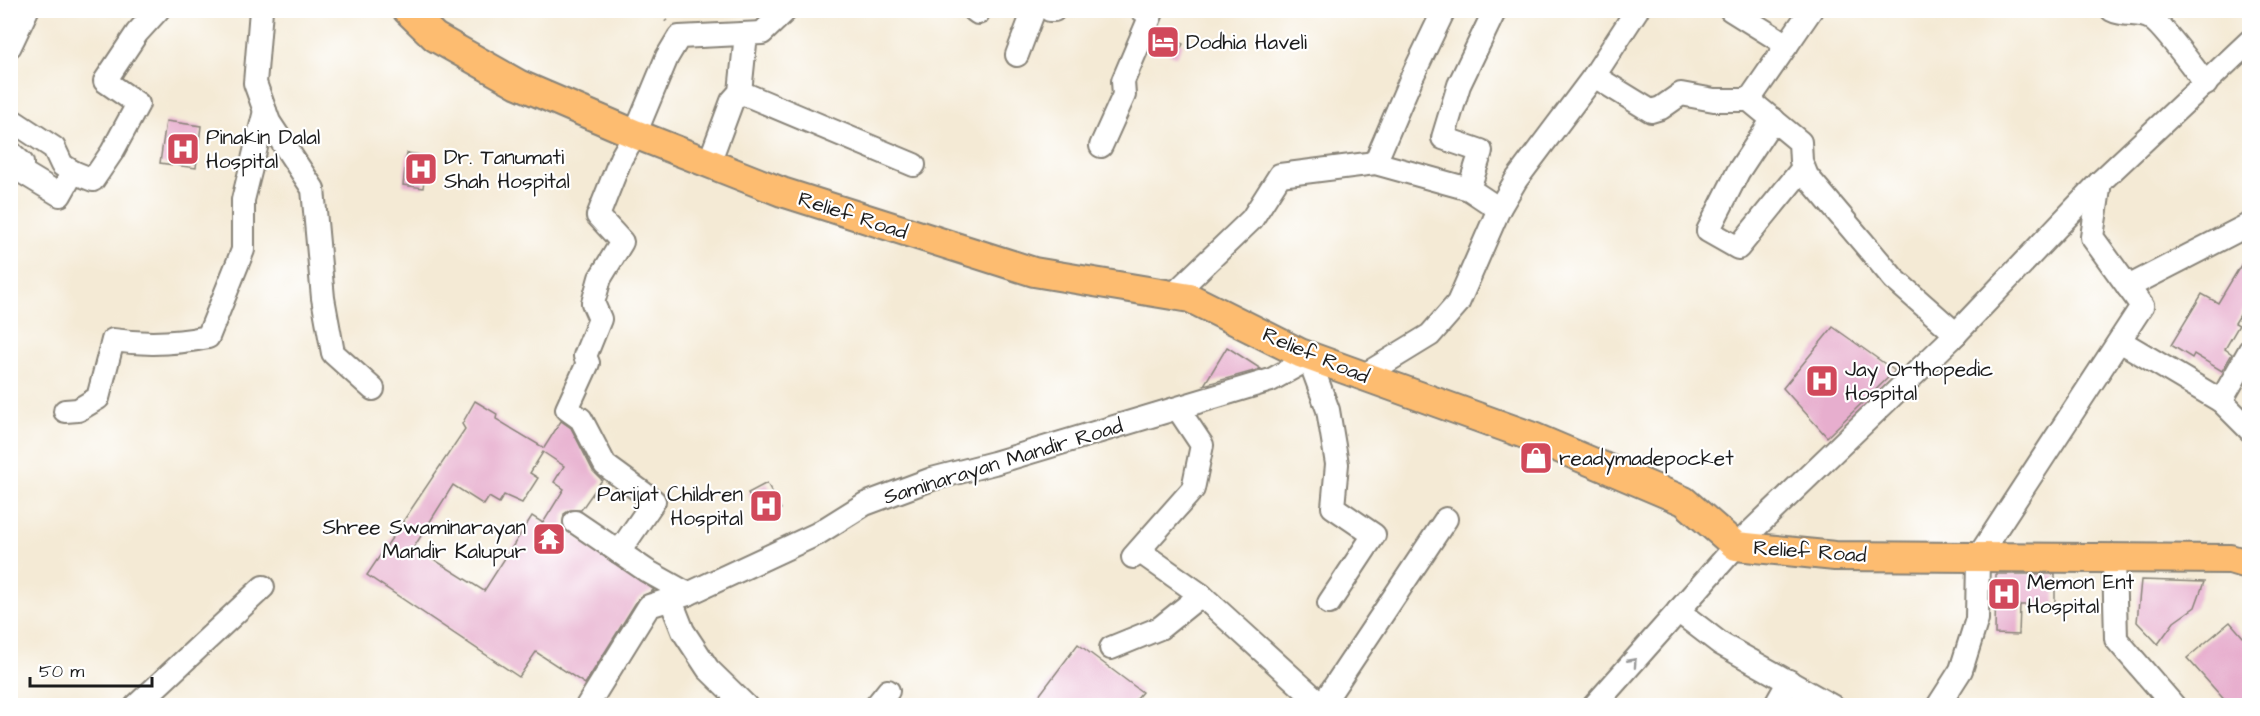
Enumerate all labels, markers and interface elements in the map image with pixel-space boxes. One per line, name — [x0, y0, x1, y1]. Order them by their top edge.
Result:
hotel icon: Dodhia Haveli — [1145, 24, 1181, 60]
place label: Dodhia Haveli — [1186, 28, 1307, 57]
place label: Pinakin Dalal Hospital — [206, 123, 320, 177]
hospital icon: Pinakin Dalal Hospital — [165, 131, 201, 167]
place label: Dr. Tanumati Shah Hospital — [444, 143, 570, 197]
hospital icon: Dr. Tanumati Shah Hospital — [403, 151, 439, 187]
street label: Relief Road — [794, 184, 911, 247]
street label: Relief Road — [1258, 320, 1374, 391]
place label: Jay Orthopedic Hospital — [1845, 355, 1993, 409]
hospital icon: Jay Orthopedic Hospital — [1804, 363, 1840, 399]
street label: Saminarayan Mandir Road — [880, 411, 1127, 514]
shop icon: readymadepocket — [1518, 440, 1554, 476]
place label: readymadepocket — [1559, 444, 1734, 475]
place label: Parijat Children Hospital — [597, 480, 743, 534]
hospital icon: Parijat Children Hospital — [748, 488, 784, 524]
place label: Shree Swaminarayan Mandir Kalupur — [323, 513, 526, 567]
temple icon: Shree Swaminarayan Mandir Kalupur — [531, 521, 567, 557]
street label: Relief Road — [1752, 533, 1868, 570]
place label: Memon Ent Hospital — [2027, 568, 2135, 622]
hospital icon: Memon Ent Hospital — [1986, 576, 2022, 612]
scale bar — [30, 650, 152, 688]
one-way arrow — [1626, 658, 1637, 669]
text: 50 m — [39, 659, 84, 684]

